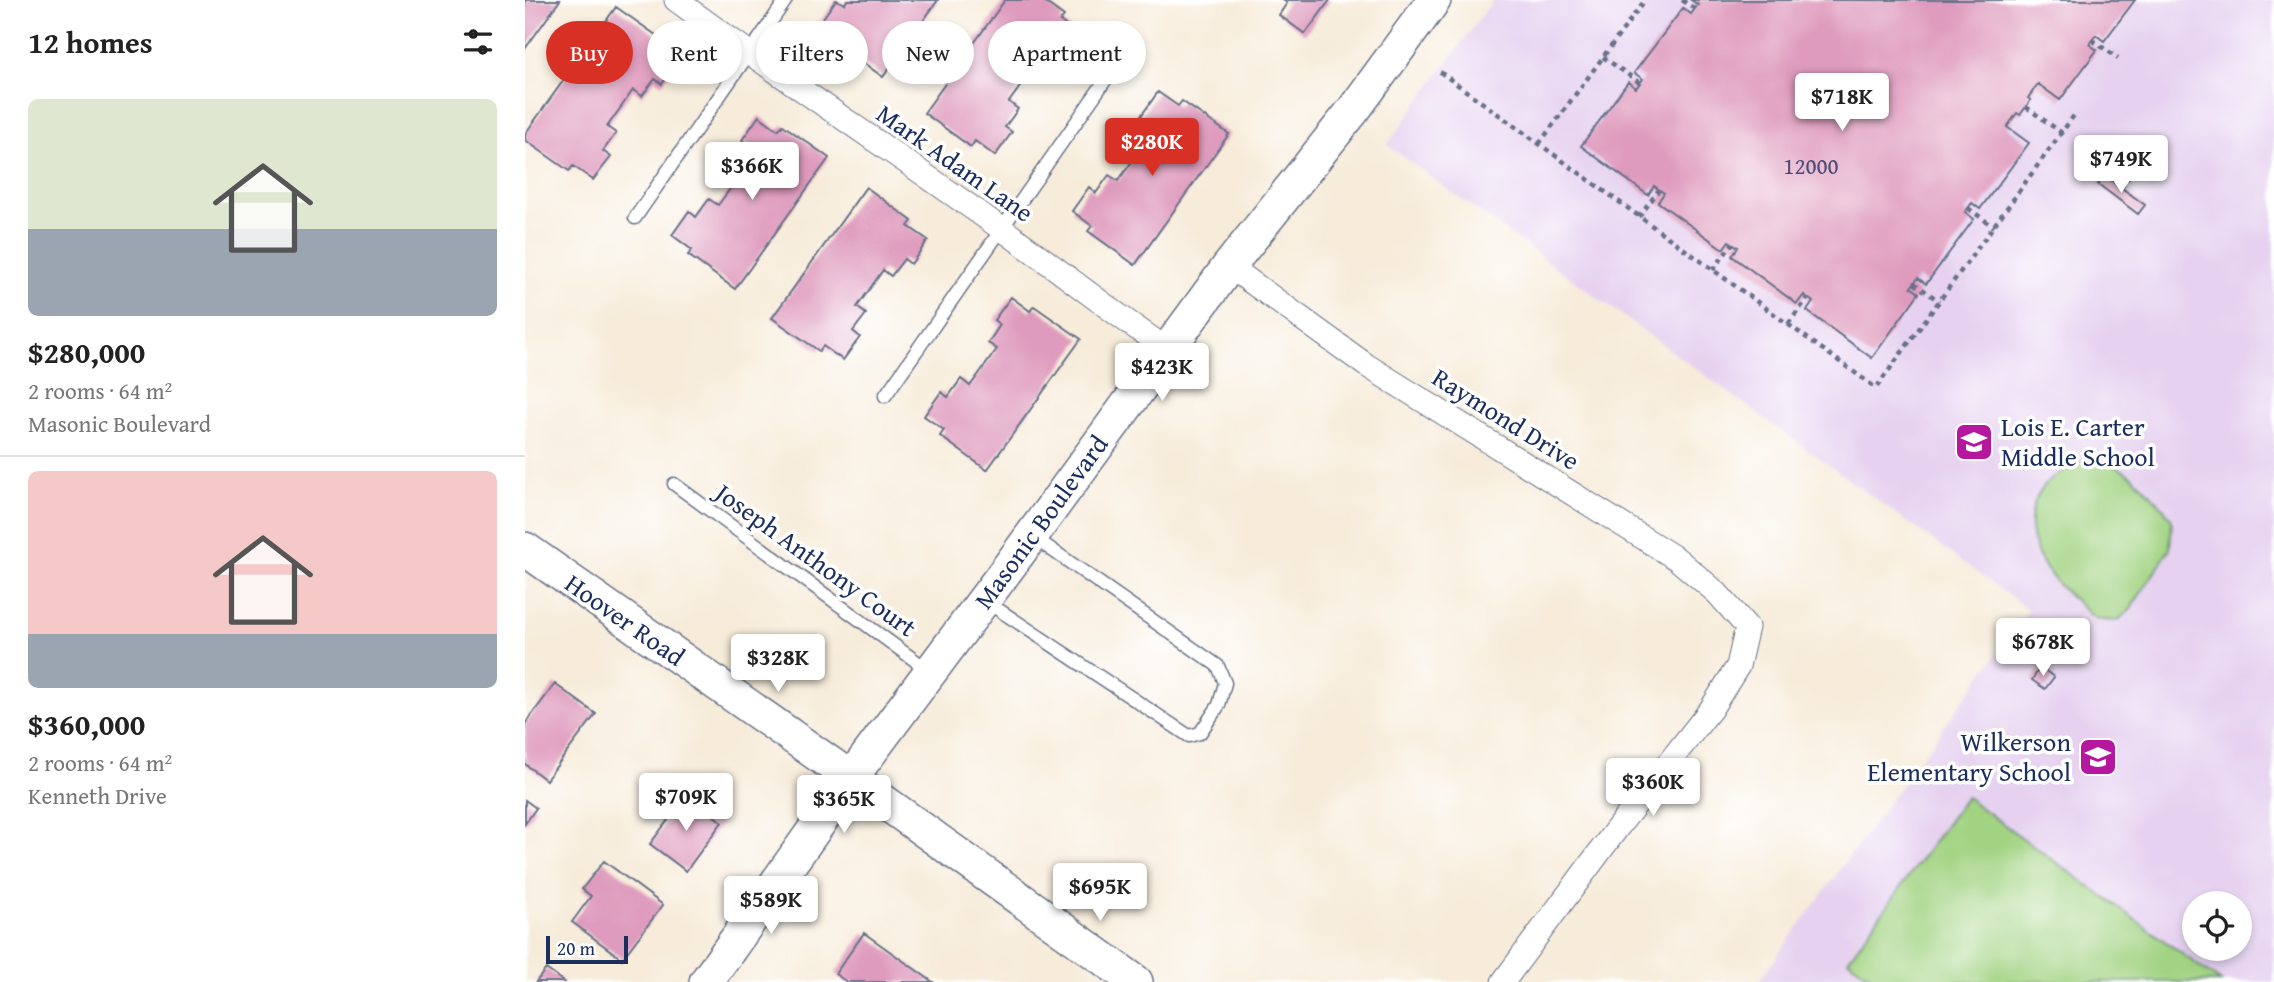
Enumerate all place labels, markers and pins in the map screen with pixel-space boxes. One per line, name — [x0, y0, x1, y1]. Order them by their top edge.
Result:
pin: $718K — [1793, 74, 1891, 133]
pin: $280K — [1103, 118, 1201, 178]
pin: $749K — [2072, 136, 2170, 195]
pin: $366K — [703, 142, 801, 202]
pin: $423K — [1113, 344, 1211, 403]
place label: Lois E. Carter Middle School — [2001, 407, 2155, 476]
school or university icon: Lois E. Carter Middle School — [1953, 421, 1995, 463]
pin: $678K — [1994, 618, 2092, 678]
pin: $328K — [729, 634, 827, 694]
place label: Wilkerson Elementary School — [1867, 722, 2071, 791]
school or university icon: Wilkerson Elementary School — [2077, 736, 2119, 778]
pin: $360K — [1604, 758, 1702, 818]
pin: $709K — [637, 774, 735, 833]
pin: $365K — [795, 776, 893, 835]
pin: $695K — [1051, 864, 1149, 923]
pin: $589K — [722, 876, 820, 936]

